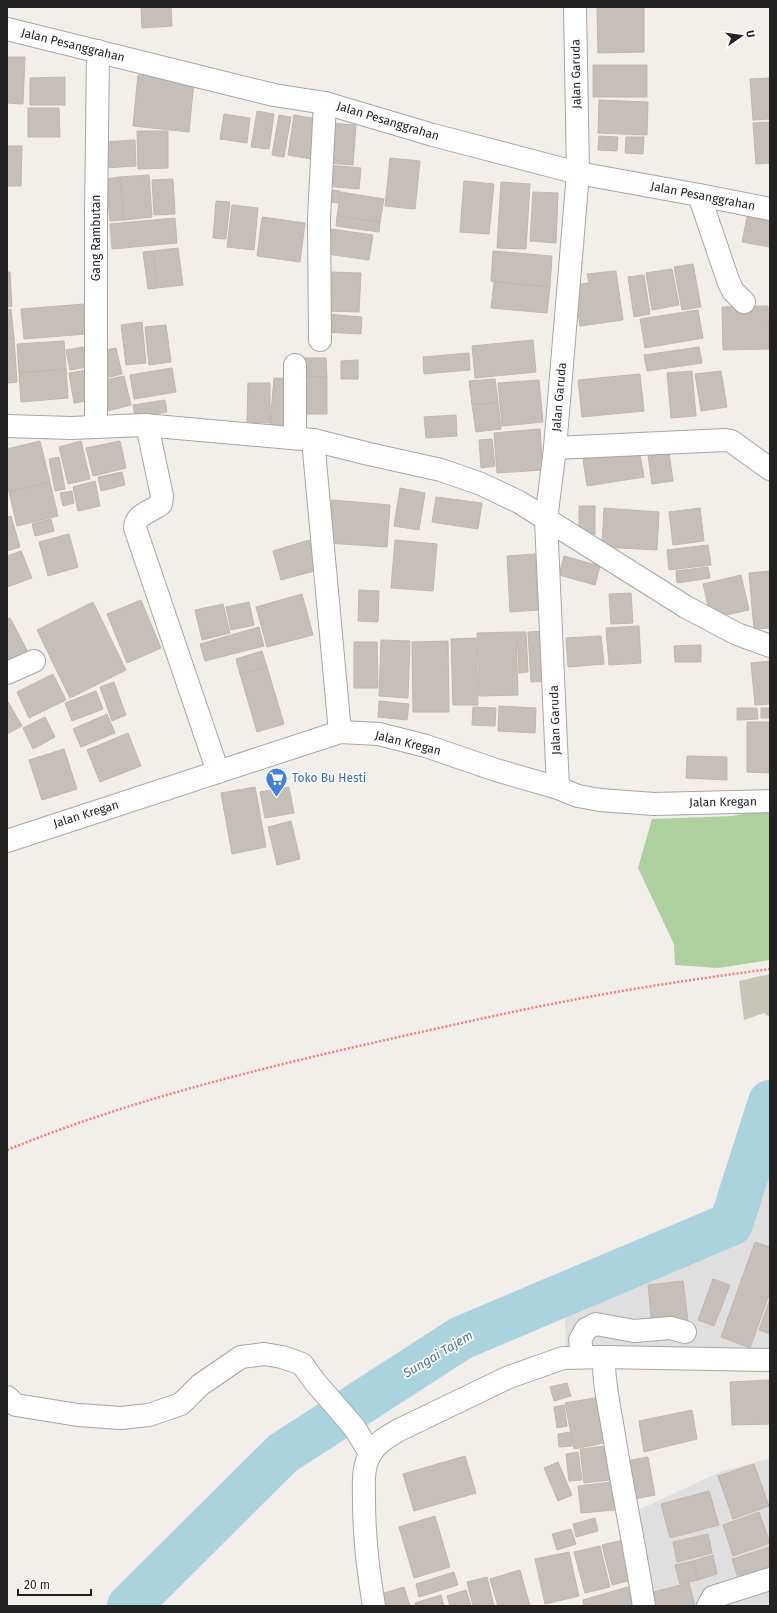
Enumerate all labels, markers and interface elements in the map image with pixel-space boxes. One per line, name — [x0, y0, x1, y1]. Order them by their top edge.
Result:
north arrow — [721, 16, 761, 56]
street label: Jalan Pesanggrahan — [20, 25, 126, 65]
text: U — [743, 29, 757, 39]
street label: Jalan Garuda — [568, 39, 584, 109]
street label: Jalan Pesanggrahan — [335, 99, 441, 143]
street label: Jalan Pesanggrahan — [650, 179, 756, 213]
street label: Gang Rambutan — [89, 195, 103, 281]
street label: Jalan Garuda — [549, 362, 569, 432]
street label: Jalan Garuda — [547, 685, 563, 755]
street label: Jalan Kregan — [373, 728, 443, 758]
supermarket icon: Toko Bu Hesti — [264, 765, 290, 798]
place label: Toko Bu Hesti — [292, 771, 366, 785]
street label: Jalan Kregan — [689, 794, 757, 810]
street label: Jalan Kregan — [52, 797, 120, 831]
water label: Sungai Tajem — [400, 1327, 476, 1381]
scale bar — [18, 1571, 91, 1597]
text: 20 m — [24, 1578, 50, 1592]

